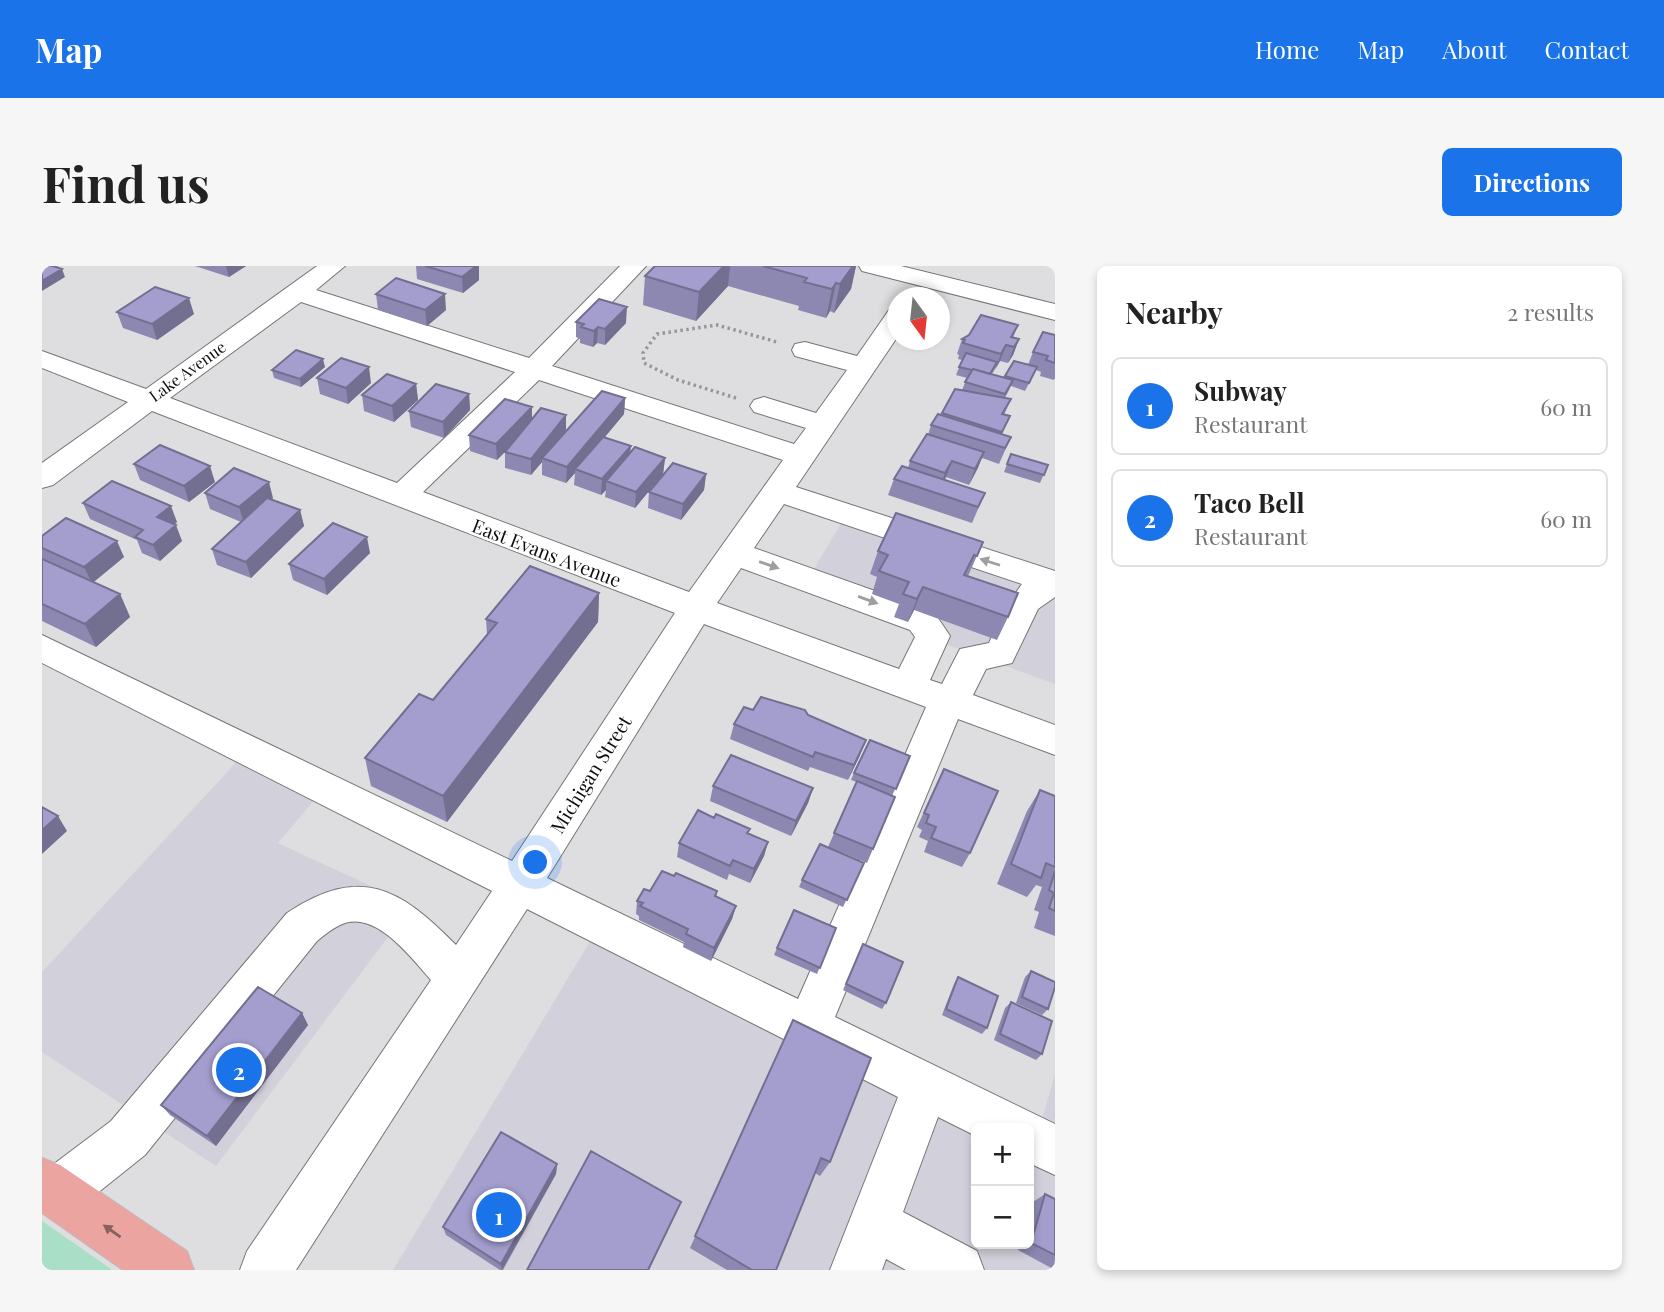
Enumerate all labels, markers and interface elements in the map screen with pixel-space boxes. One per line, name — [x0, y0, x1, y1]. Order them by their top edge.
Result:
text: Map — [35, 27, 102, 71]
text: Home — [1255, 33, 1319, 65]
text: Map — [1357, 33, 1404, 65]
text: About — [1442, 33, 1506, 65]
text: Contact — [1544, 33, 1629, 65]
button: Directions — [1442, 148, 1622, 216]
text: Find us — [42, 150, 210, 215]
north arrow — [887, 287, 950, 350]
text: Nearby — [1125, 292, 1223, 332]
text: 2 results — [1507, 296, 1594, 327]
street label: Lake Avenue — [144, 336, 230, 406]
text: Subway — [1194, 373, 1287, 408]
text: 1 — [1146, 391, 1154, 422]
text: 60 m — [1540, 391, 1592, 422]
text: Restaurant — [1194, 408, 1307, 439]
text: Taco Bell — [1194, 485, 1305, 520]
text: 2 — [1144, 503, 1156, 534]
text: 60 m — [1540, 503, 1592, 534]
street label: East Evans Avenue — [469, 512, 625, 592]
text: Restaurant — [1194, 520, 1307, 551]
one-way arrow — [980, 556, 1001, 567]
one-way arrow — [758, 560, 779, 571]
one-way arrow — [858, 595, 879, 606]
street label: Michigan Street — [543, 710, 637, 838]
your location — [518, 845, 552, 879]
pin: 2 — [216, 1044, 262, 1096]
map controls — [971, 1123, 1034, 1249]
button: + — [971, 1123, 1034, 1186]
button: − — [971, 1186, 1034, 1249]
pin: 1 — [476, 1189, 522, 1241]
one-way arrow — [103, 1224, 121, 1238]

